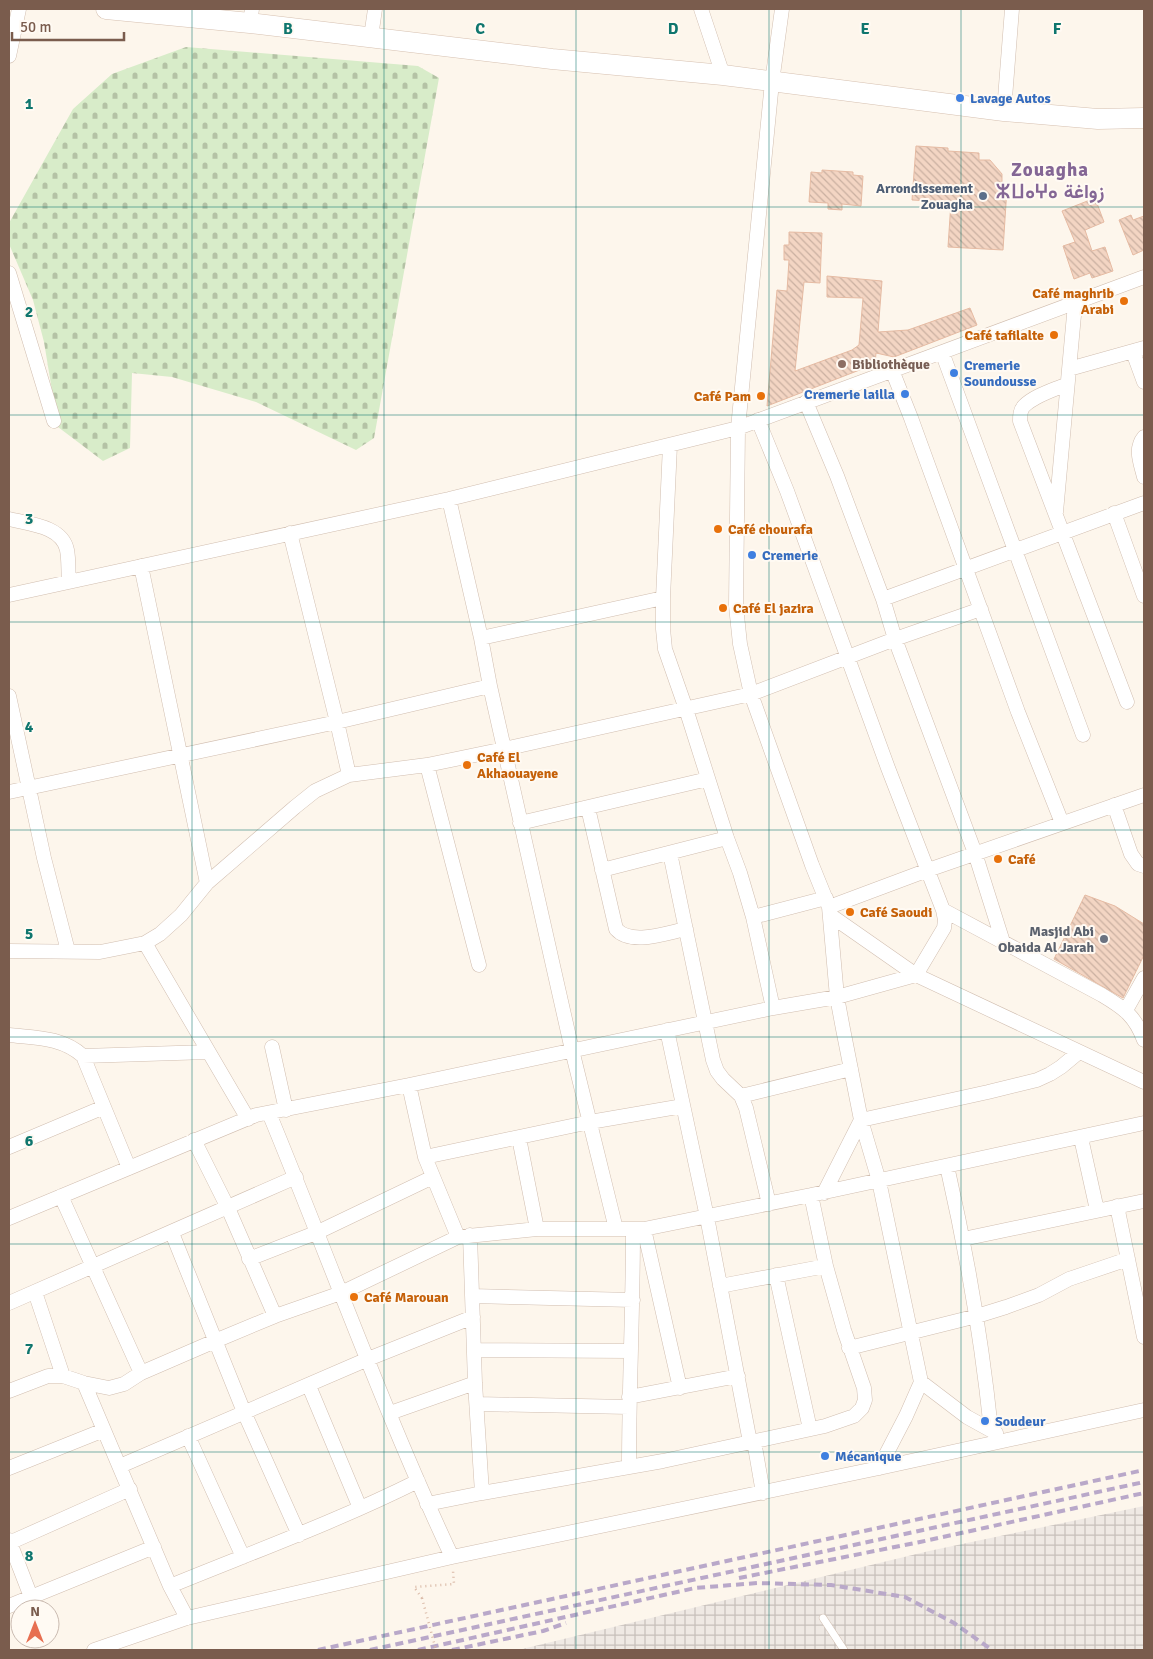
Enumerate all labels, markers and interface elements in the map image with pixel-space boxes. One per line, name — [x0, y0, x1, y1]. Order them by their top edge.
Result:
scale bar — [12, 10, 125, 42]
text: 50 m — [20, 18, 51, 36]
text: B — [283, 19, 293, 39]
text: C — [475, 19, 485, 39]
text: D — [668, 19, 679, 39]
text: E — [860, 19, 870, 39]
text: F — [1053, 19, 1062, 39]
place label: Lavage Autos — [970, 90, 1051, 107]
marker: Lavage Autos — [954, 92, 966, 104]
text: 1 — [25, 94, 34, 114]
district label: Zouagha ⵣⵡⴰⵖⴰ زواغة — [996, 158, 1104, 204]
place label: Arrondissement Zouagha — [876, 180, 974, 213]
marker: Arrondissement Zouagha — [977, 190, 989, 202]
place label: Café maghrib Arabi — [1032, 285, 1115, 318]
marker: Café maghrib Arabi — [1118, 295, 1130, 307]
text: 2 — [25, 302, 33, 322]
place label: Café tafilalte — [964, 327, 1044, 344]
marker: Café tafilalte — [1048, 329, 1060, 341]
place label: Bibliothèque — [852, 356, 930, 373]
place label: Cremerie Soundousse — [964, 357, 1036, 390]
marker: Bibliothèque — [836, 358, 848, 370]
marker: Cremerie Soundousse — [948, 367, 960, 379]
place label: Cremerie lailla — [804, 386, 895, 403]
place label: Café Pam — [694, 388, 751, 405]
marker: Cremerie lailla — [899, 388, 911, 400]
marker: Café Pam — [755, 390, 767, 402]
text: 3 — [25, 509, 33, 529]
place label: Café chourafa — [728, 521, 813, 538]
marker: Café chourafa — [712, 523, 724, 535]
place label: Cremerie — [762, 547, 818, 564]
marker: Cremerie — [746, 549, 758, 561]
place label: Café El jazira — [733, 600, 814, 617]
marker: Café El jazira — [717, 602, 729, 614]
text: 4 — [25, 717, 34, 737]
place label: Café El Akhaouayene — [477, 749, 558, 782]
marker: Café El Akhaouayene — [461, 759, 473, 771]
place label: Café — [1008, 851, 1036, 868]
marker: Café — [992, 853, 1004, 865]
place label: Café Saoudi — [860, 904, 932, 921]
marker: Café Saoudi — [844, 906, 856, 918]
place label: Masjid Abi Obaida Al Jarah — [998, 923, 1094, 956]
text: 5 — [25, 924, 33, 944]
marker: Masjid Abi Obaida Al Jarah — [1098, 933, 1110, 945]
text: 6 — [25, 1131, 34, 1151]
place label: Café Marouan — [364, 1289, 449, 1306]
marker: Café Marouan — [348, 1291, 360, 1303]
text: 7 — [25, 1339, 34, 1359]
place label: Soudeur — [995, 1413, 1046, 1430]
marker: Soudeur — [979, 1415, 991, 1427]
place label: Mécanique — [835, 1448, 901, 1465]
marker: Mécanique — [819, 1450, 831, 1462]
text: 8 — [25, 1546, 34, 1566]
north arrow — [10, 1599, 60, 1649]
text: N — [30, 1603, 40, 1620]

